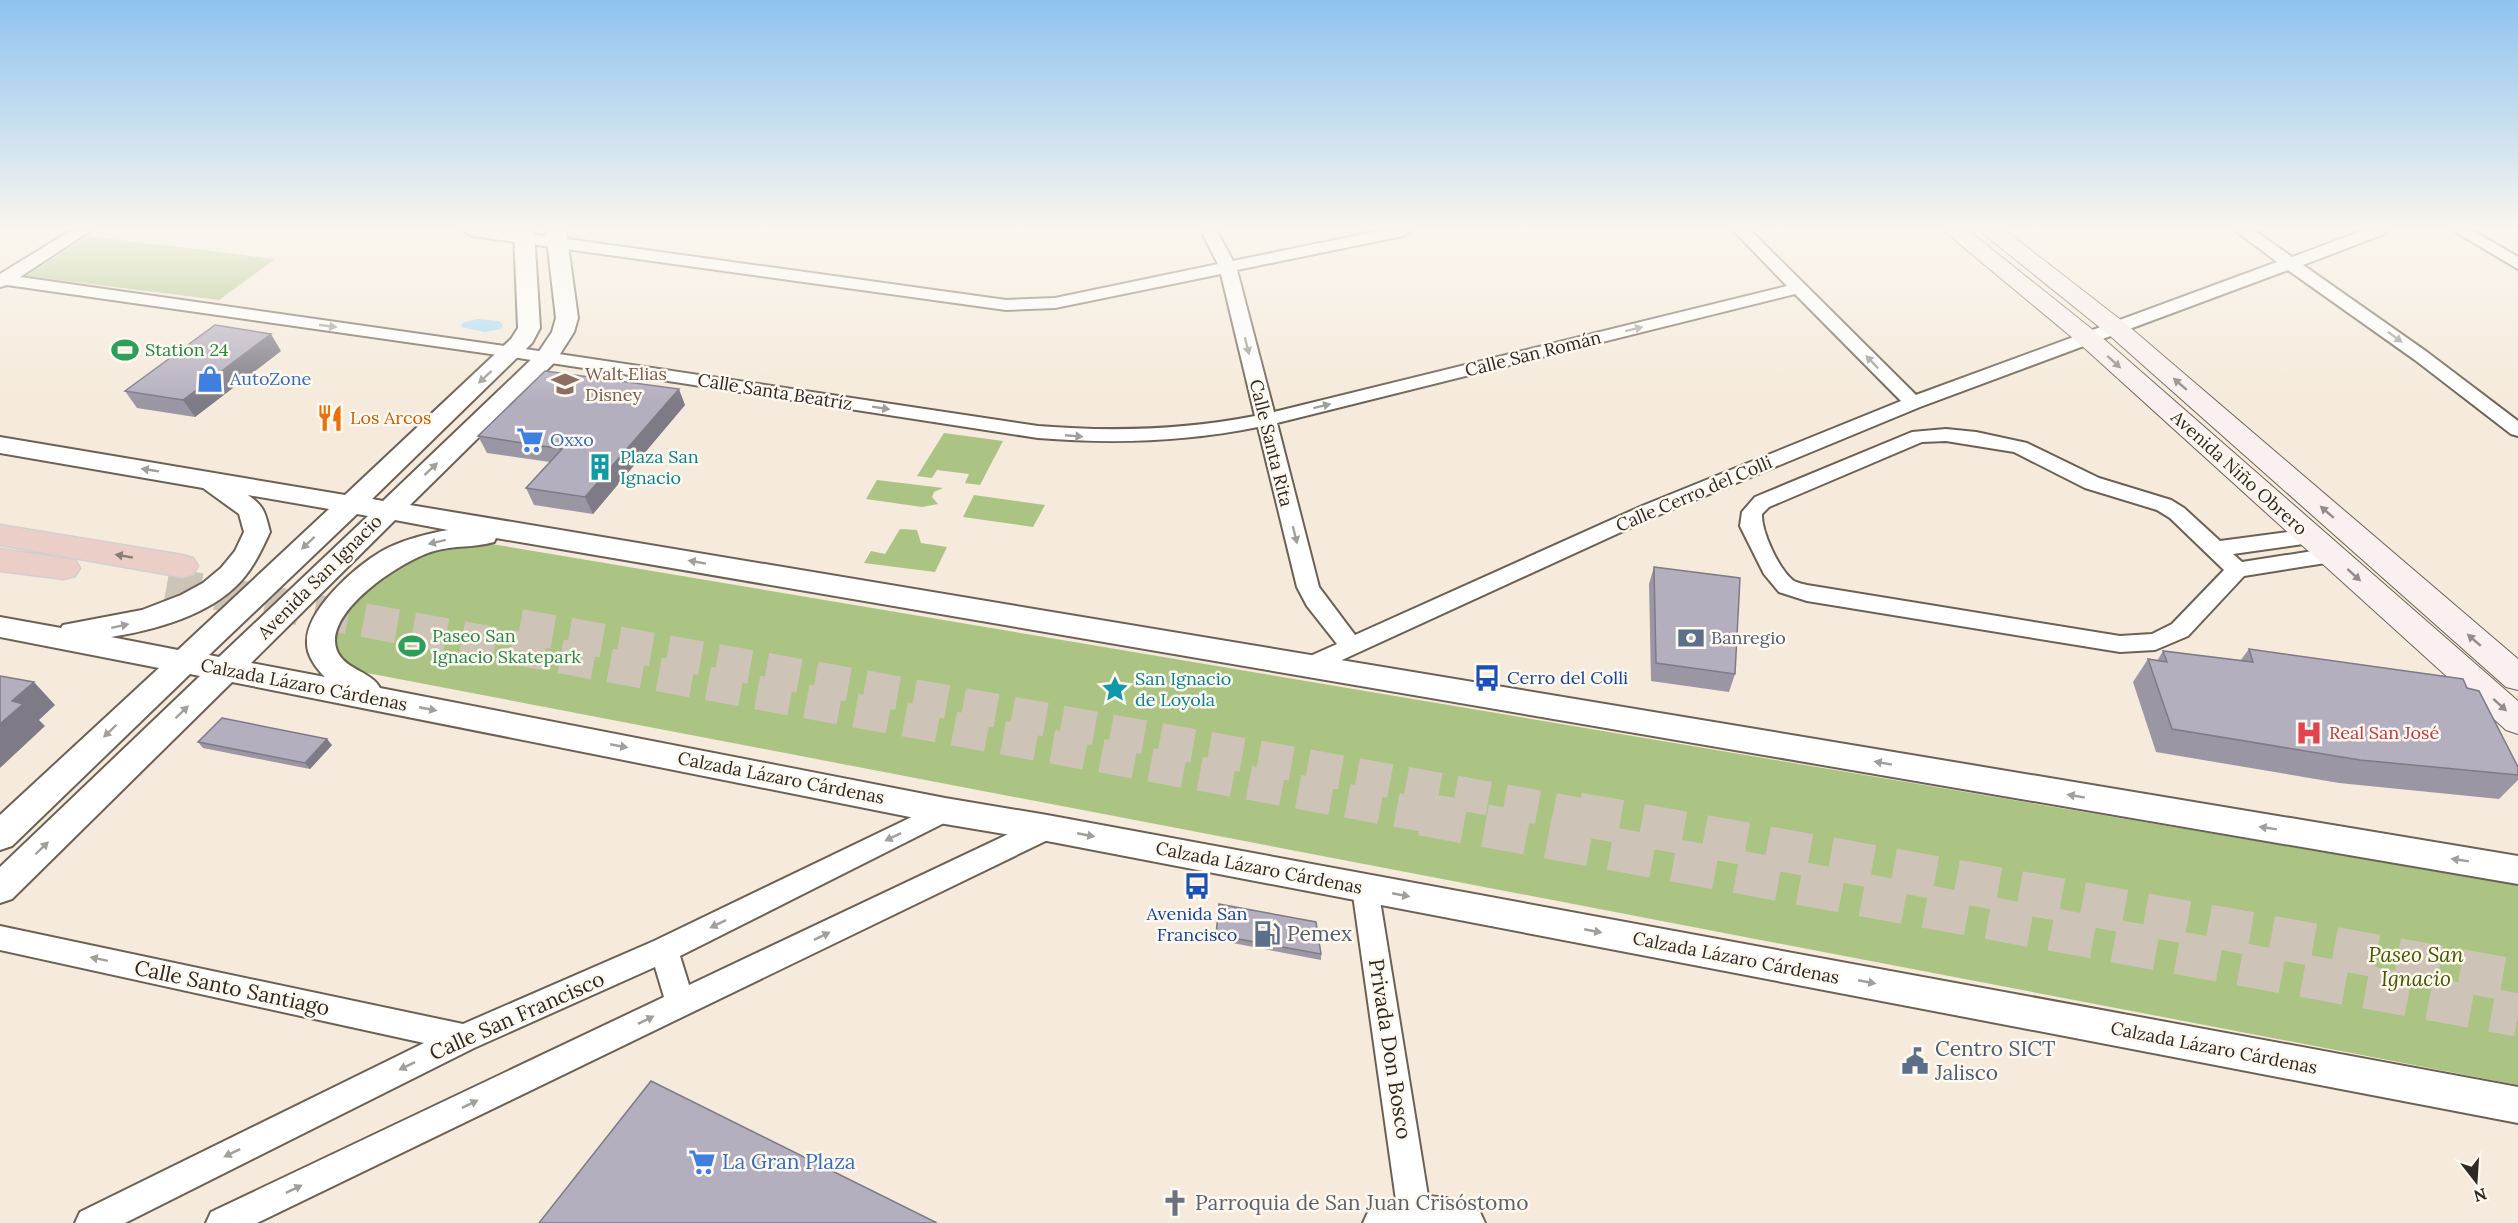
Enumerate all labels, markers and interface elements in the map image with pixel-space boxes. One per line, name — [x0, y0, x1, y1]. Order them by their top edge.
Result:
one-way arrow — [319, 322, 338, 331]
one-way arrow — [1625, 324, 1643, 334]
street label: Calle San Román — [1463, 325, 1603, 382]
one-way arrow — [2387, 331, 2403, 343]
sports icon: Station 24 — [110, 335, 140, 365]
one-way arrow — [1243, 337, 1253, 355]
place label: Station 24 — [145, 338, 229, 361]
one-way arrow — [1865, 354, 1879, 369]
one-way arrow — [2106, 355, 2122, 368]
place label: Walt Elias Disney — [585, 362, 667, 406]
shop icon: AutoZone — [195, 364, 225, 394]
place label: AutoZone — [229, 367, 312, 390]
street label: Calle Santa Beatríz — [696, 368, 854, 415]
school or university icon: Walt Elias Disney — [550, 369, 580, 399]
one-way arrow — [478, 370, 493, 384]
street label: Calle Santa Rita — [1245, 377, 1298, 509]
one-way arrow — [2172, 377, 2188, 390]
one-way arrow — [1313, 401, 1331, 411]
restaurant icon: Los Arcos — [315, 403, 345, 433]
one-way arrow — [871, 404, 890, 413]
street label: Avenida Niño Obrero — [2166, 405, 2312, 540]
place label: Los Arcos — [350, 406, 431, 429]
supermarket icon: Oxxo — [515, 425, 545, 455]
place label: Oxxo — [550, 428, 594, 451]
one-way arrow — [1064, 431, 1083, 440]
place label: Plaza San Ignacio — [620, 445, 699, 489]
street label: Calle Cerro del Colli — [1612, 450, 1775, 537]
building icon: Plaza San Ignacio — [585, 452, 615, 482]
one-way arrow — [423, 462, 438, 476]
one-way arrow — [141, 466, 160, 475]
one-way arrow — [2320, 506, 2335, 519]
street label: Avenida San Ignacio — [252, 510, 387, 644]
one-way arrow — [1290, 526, 1300, 544]
one-way arrow — [302, 536, 316, 550]
one-way arrow — [428, 537, 447, 547]
one-way arrow — [115, 551, 134, 560]
one-way arrow — [687, 558, 706, 567]
one-way arrow — [2346, 568, 2361, 581]
one-way arrow — [111, 621, 130, 630]
bank icon: Banregio — [1676, 623, 1706, 653]
place label: Paseo San Ignacio Skatepark — [432, 624, 581, 668]
place label: Banregio — [1711, 626, 1786, 649]
sports icon: Paseo San Ignacio Skatepark — [397, 631, 427, 661]
one-way arrow — [2467, 634, 2482, 647]
street label: Calzada Lázaro Cárdenas — [199, 653, 409, 716]
bus stop icon: Cerro del Colli — [1472, 663, 1502, 693]
place label: Cerro del Colli — [1507, 666, 1628, 689]
place label: San Ignacio de Loyola — [1135, 667, 1231, 711]
place icon: San Ignacio de Loyola — [1100, 674, 1130, 704]
one-way arrow — [2492, 698, 2507, 712]
one-way arrow — [419, 705, 438, 714]
one-way arrow — [175, 706, 189, 720]
hospital icon: Real San José — [2294, 718, 2324, 748]
place label: Real San José — [2329, 721, 2439, 744]
one-way arrow — [103, 724, 118, 738]
one-way arrow — [610, 742, 629, 751]
street label: Calzada Lázaro Cárdenas — [676, 746, 886, 809]
one-way arrow — [1874, 758, 1893, 767]
one-way arrow — [2066, 791, 2085, 800]
one-way arrow — [2258, 823, 2277, 832]
one-way arrow — [1076, 831, 1095, 840]
one-way arrow — [884, 833, 901, 842]
street label: Calzada Lázaro Cárdenas — [1154, 836, 1364, 899]
one-way arrow — [34, 842, 49, 855]
one-way arrow — [2451, 855, 2470, 864]
bus stop icon: Avenida San Francisco — [1182, 871, 1212, 901]
one-way arrow — [1392, 890, 1411, 899]
place label: Avenida San Francisco — [1146, 902, 1247, 946]
one-way arrow — [709, 919, 726, 928]
fuel station icon: Pemex — [1252, 919, 1282, 949]
place label: Pemex — [1287, 920, 1352, 947]
street label: Calzada Lázaro Cárdenas — [1631, 926, 1841, 989]
one-way arrow — [1583, 927, 1602, 936]
one-way arrow — [813, 931, 830, 940]
park label: Paseo San Ignacio — [2368, 941, 2464, 992]
one-way arrow — [89, 954, 108, 963]
street label: Calle Santo Santiago — [132, 954, 332, 1021]
street label: Privada Don Bosco — [1363, 957, 1418, 1141]
street label: Calle San Francisco — [425, 965, 609, 1066]
one-way arrow — [1858, 978, 1877, 987]
one-way arrow — [637, 1016, 654, 1025]
street label: Calzada Lázaro Cárdenas — [2109, 1016, 2319, 1079]
place label: Centro SICT Jalisco — [1934, 1035, 2055, 1086]
public building icon: Centro SICT Jalisco — [1900, 1046, 1930, 1076]
one-way arrow — [398, 1061, 416, 1071]
one-way arrow — [462, 1100, 479, 1109]
supermarket icon: La Gran Plaza — [687, 1147, 717, 1177]
one-way arrow — [224, 1148, 241, 1158]
place label: La Gran Plaza — [722, 1148, 856, 1175]
north arrow — [2446, 1151, 2506, 1211]
one-way arrow — [286, 1184, 303, 1193]
text: N — [2472, 1184, 2489, 1207]
church icon: Parroquia de San Juan Crisóstomo — [1160, 1188, 1190, 1218]
place label: Parroquia de San Juan Crisóstomo — [1195, 1189, 1528, 1216]

